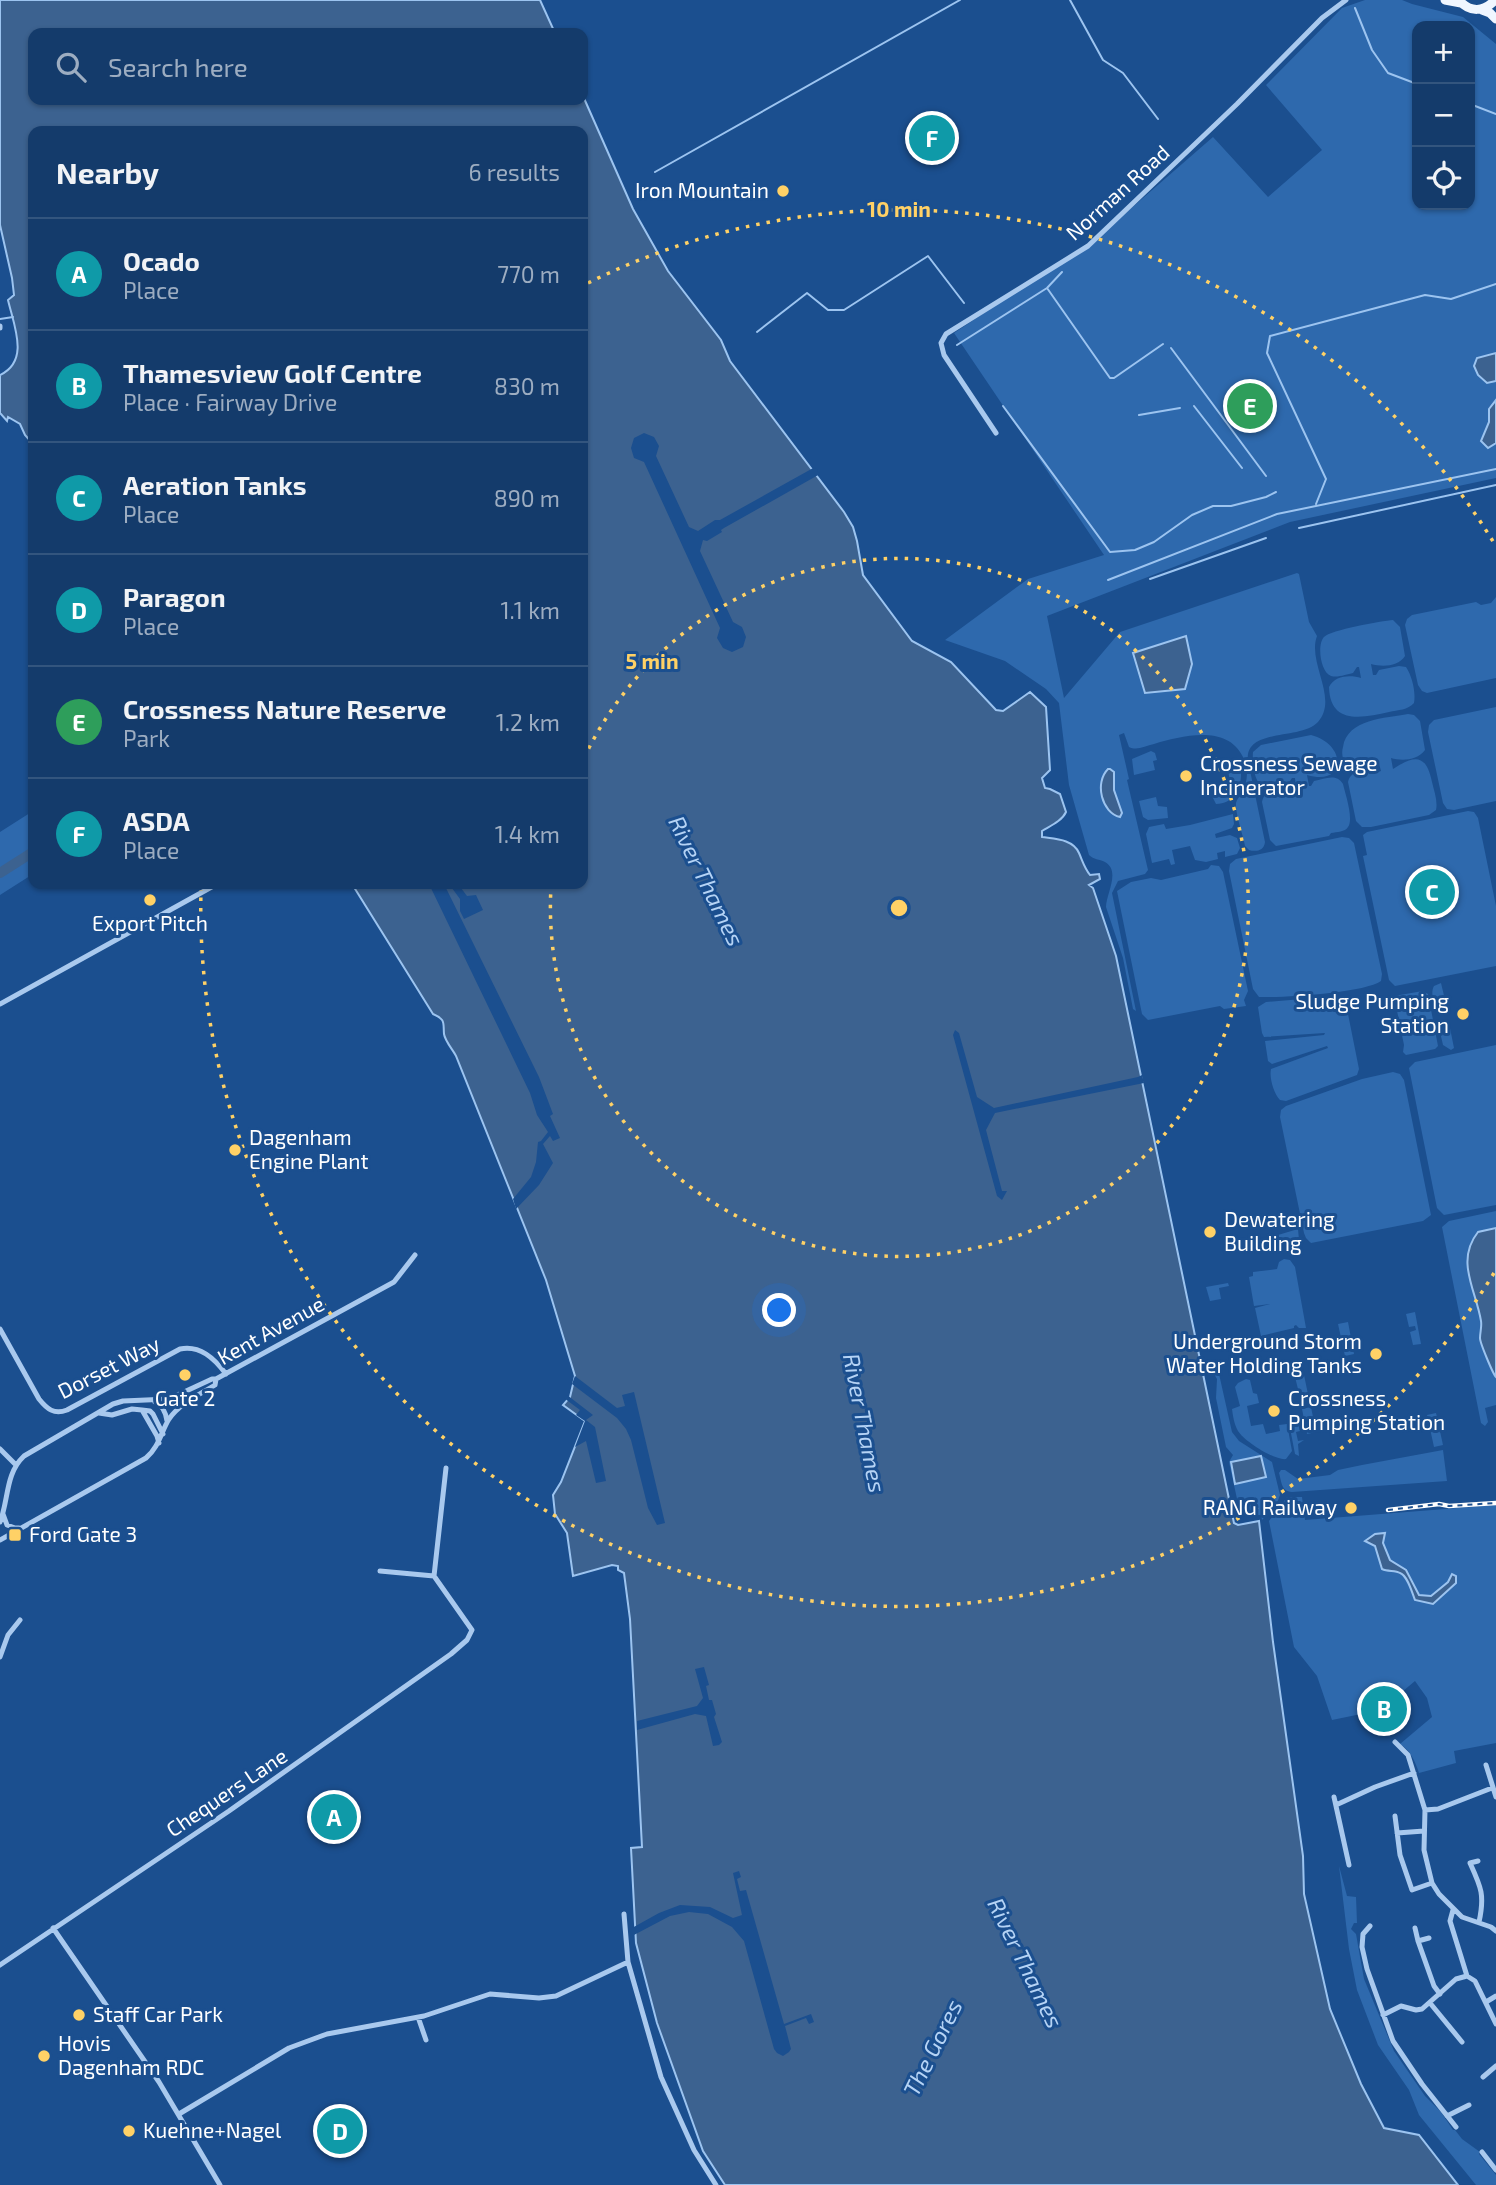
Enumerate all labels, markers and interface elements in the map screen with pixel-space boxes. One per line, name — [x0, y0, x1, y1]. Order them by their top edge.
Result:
map controls — [1412, 21, 1475, 210]
button: + — [1412, 21, 1475, 84]
search box — [28, 28, 588, 105]
icon: search — [52, 48, 90, 86]
text: Search here — [108, 51, 248, 82]
button: − — [1412, 84, 1475, 147]
pin: F — [909, 112, 955, 164]
street label: Norman Road — [1060, 139, 1174, 245]
button: locate — [1412, 147, 1475, 210]
text: Nearby — [56, 154, 159, 190]
text: 6 results — [469, 158, 560, 186]
place label: Iron Mountain — [635, 177, 769, 202]
marker: Iron Mountain — [775, 183, 791, 199]
text: 10 min — [867, 196, 931, 221]
text: Ocado — [123, 245, 200, 276]
text: A — [71, 260, 87, 288]
text: 770 m — [497, 260, 560, 288]
text: Place — [123, 276, 179, 304]
text: Thamesview Golf Centre — [123, 357, 422, 388]
text: B — [72, 372, 86, 400]
text: 830 m — [494, 372, 560, 400]
pin: E — [1227, 380, 1273, 432]
text: Place · Fairway Drive — [123, 388, 337, 416]
text: Aeration Tanks — [123, 469, 306, 500]
text: C — [72, 484, 86, 512]
text: 890 m — [494, 484, 560, 512]
text: Place — [123, 500, 179, 528]
text: Paragon — [123, 581, 226, 612]
text: D — [71, 596, 87, 624]
text: 1.1 km — [500, 596, 560, 624]
text: Place — [123, 612, 179, 640]
text: 5 min — [625, 648, 679, 673]
text: Crossness Nature Reserve — [123, 693, 447, 724]
text: E — [72, 708, 86, 736]
text: 1.2 km — [496, 708, 560, 736]
text: Park — [123, 724, 170, 752]
place label: Crossness Sewage Incinerator — [1200, 750, 1378, 799]
marker: Crossness Sewage Incinerator — [1178, 768, 1194, 784]
text: ASDA — [123, 805, 190, 836]
water label: River Thames — [663, 811, 750, 950]
text: F — [73, 820, 85, 848]
text: 1.4 km — [495, 820, 560, 848]
text: Place — [123, 836, 179, 864]
pin: C — [1409, 866, 1455, 918]
marker: Export Pitch — [142, 892, 158, 908]
centre of rings — [887, 896, 911, 920]
place label: Export Pitch — [92, 910, 208, 935]
place label: Sludge Pumping Station — [1295, 988, 1449, 1037]
marker: Sludge Pumping Station — [1455, 1006, 1471, 1022]
place label: Dagenham Engine Plant — [249, 1124, 368, 1173]
marker: Dagenham Engine Plant — [227, 1142, 243, 1158]
place label: Dewatering Building — [1224, 1206, 1335, 1255]
marker: Dewatering Building — [1202, 1224, 1218, 1240]
street label: Kent Avenue — [213, 1290, 328, 1369]
your location — [762, 1293, 796, 1327]
place label: Underground Storm Water Holding Tanks — [1166, 1328, 1362, 1377]
street label: Dorset Way — [53, 1330, 163, 1403]
marker: Underground Storm Water Holding Tanks — [1368, 1346, 1384, 1362]
water label: River Thames — [838, 1351, 892, 1495]
marker: Gate 2 — [177, 1367, 193, 1383]
place label: Gate 2 — [155, 1385, 215, 1410]
place label: Crossness Pumping Station — [1288, 1385, 1445, 1434]
marker: Crossness Pumping Station — [1266, 1403, 1282, 1419]
place label: RANG Railway — [1203, 1494, 1337, 1519]
marker: RANG Railway — [1343, 1500, 1359, 1516]
place label: Ford Gate 3 — [29, 1521, 137, 1546]
marker: Ford Gate 3 — [7, 1527, 23, 1543]
pin: B — [1361, 1683, 1407, 1735]
street label: Chequers Lane — [161, 1742, 291, 1841]
pin: A — [311, 1791, 357, 1843]
water label: River Thames — [982, 1893, 1069, 2032]
water label: The Gores — [897, 1995, 968, 2101]
place label: Staff Car Park — [93, 2001, 223, 2026]
marker: Staff Car Park — [71, 2007, 87, 2023]
place label: Hovis Dagenham RDC — [58, 2030, 204, 2079]
marker: Hovis Dagenham RDC — [36, 2048, 52, 2064]
pin: D — [317, 2105, 363, 2157]
place label: Kuehne+Nagel — [143, 2117, 282, 2142]
marker: Kuehne+Nagel — [121, 2123, 137, 2139]

